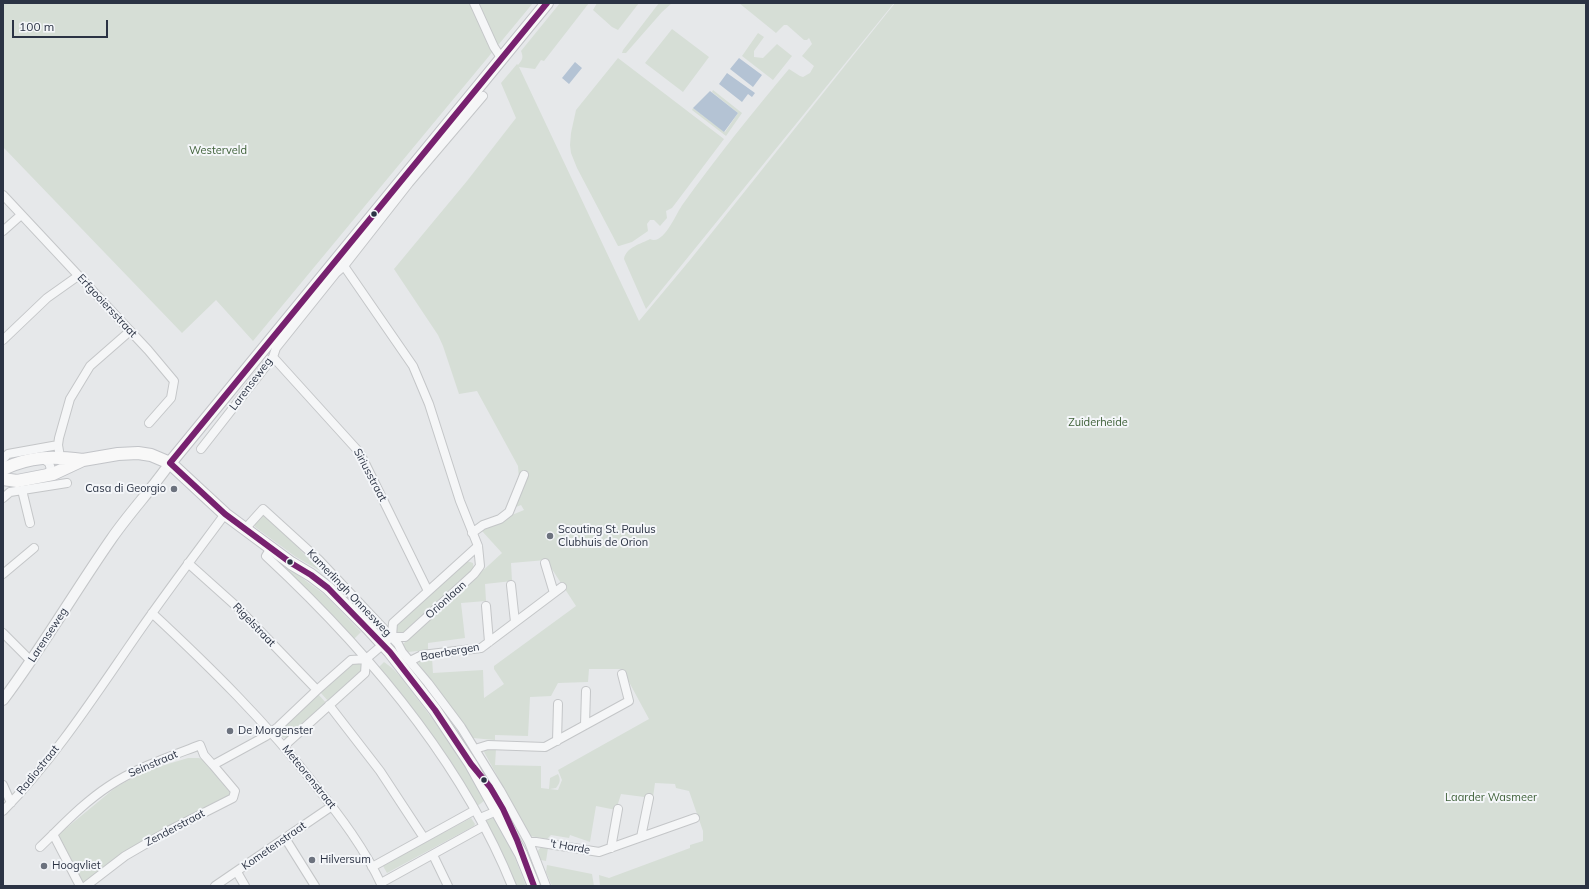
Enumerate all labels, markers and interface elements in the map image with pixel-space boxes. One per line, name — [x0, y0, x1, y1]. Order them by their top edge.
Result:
scale bar — [14, 12, 110, 38]
text: 100 m — [19, 19, 54, 34]
park label: Westerveld — [189, 144, 247, 158]
unlabelled marker — [369, 209, 379, 219]
street label: Erfgooiersstraat — [74, 272, 140, 340]
street label: Larenseweg — [227, 355, 275, 413]
park label: Zuiderheide — [1068, 416, 1128, 430]
street label: Siriusstraat — [351, 446, 389, 504]
place label: Casa di Georgio — [85, 482, 166, 496]
marker: Casa di Georgio — [169, 484, 179, 494]
place label: Scouting St. Paulus Clubhuis de Orion — [558, 523, 656, 549]
marker: Scouting St. Paulus Clubhuis de Orion — [545, 531, 555, 541]
street label: Kamerlingh Onnesweg — [304, 547, 394, 639]
unlabelled marker — [285, 557, 295, 567]
street label: Orionlaan — [423, 578, 469, 622]
street label: Rigelstraat — [230, 600, 278, 650]
street label: Larenseweg — [25, 605, 71, 665]
street label: Baerbergen — [419, 640, 481, 664]
place label: De Morgenster — [238, 724, 313, 738]
marker: De Morgenster — [225, 726, 235, 736]
street label: Radiostraat — [14, 743, 62, 797]
street label: Meteorenstraat — [279, 743, 339, 811]
street label: Seinstraat — [126, 748, 180, 780]
unlabelled marker — [479, 775, 489, 785]
park label: Laarder Wasmeer — [1445, 791, 1537, 805]
street label: Zenderstraat — [143, 807, 207, 849]
street label: Kometenstraat — [239, 819, 309, 873]
street label: 't Harde — [549, 837, 591, 857]
place label: Hilversum — [320, 853, 371, 867]
marker: Hilversum — [307, 855, 317, 865]
place label: Hoogvliet — [52, 859, 101, 873]
marker: Hoogvliet — [39, 861, 49, 871]

